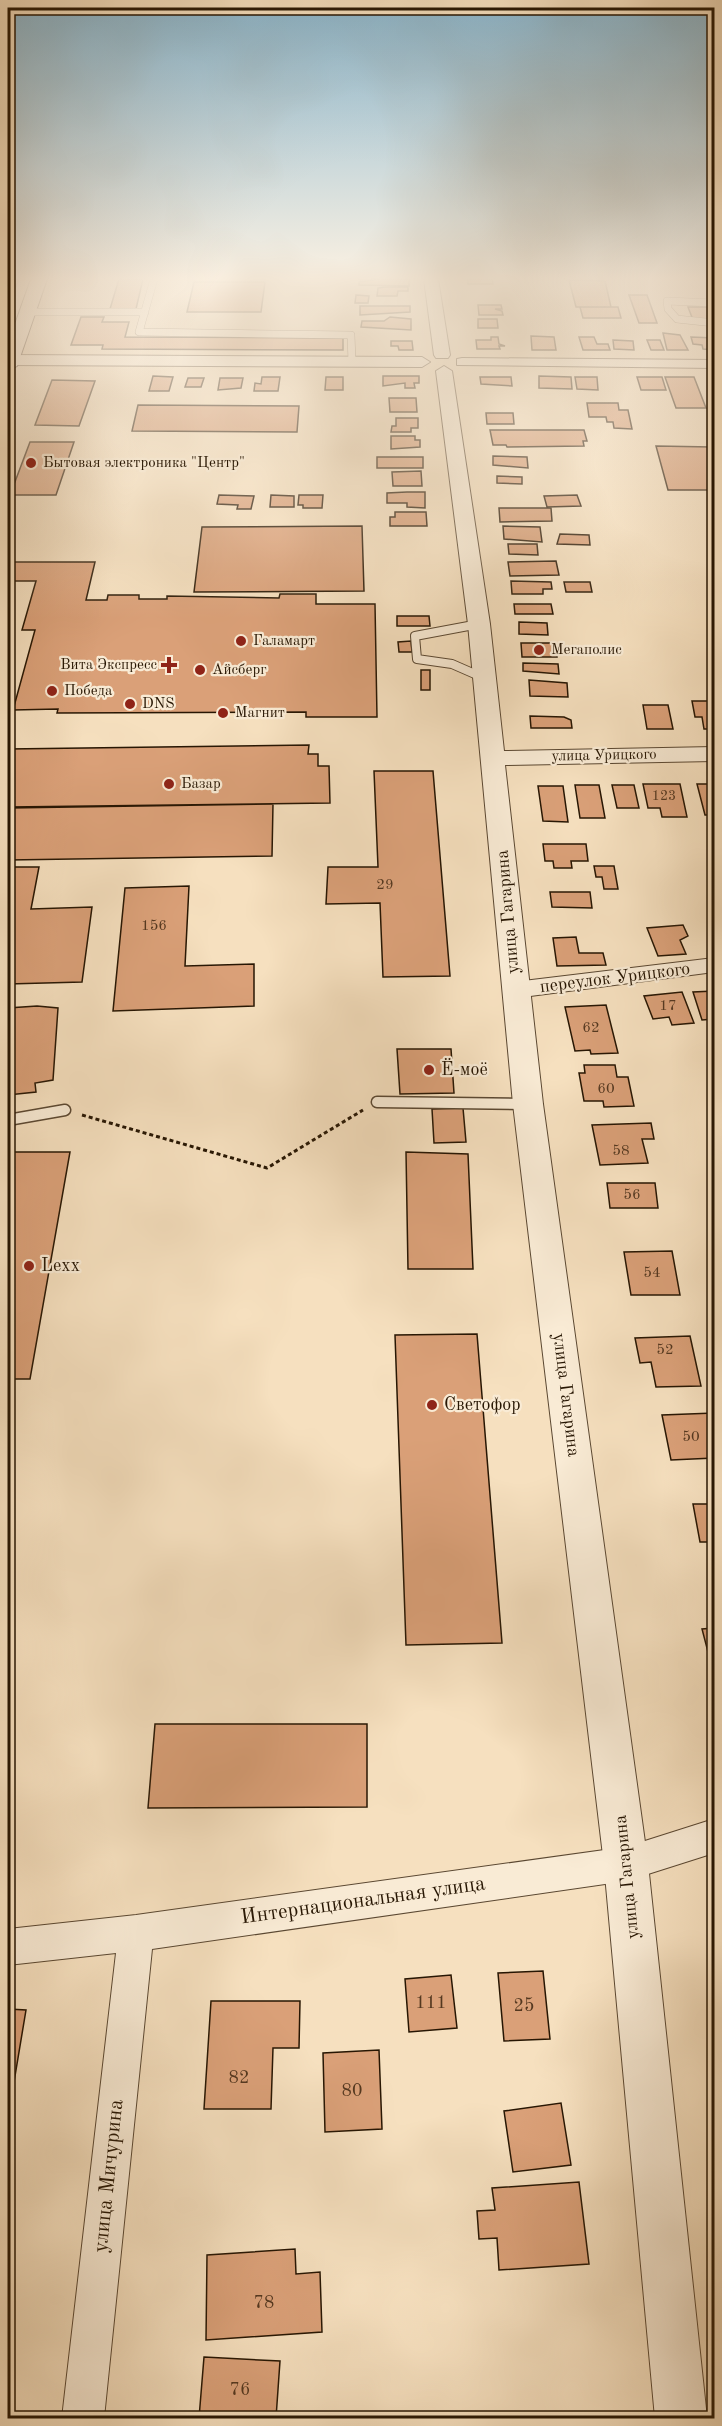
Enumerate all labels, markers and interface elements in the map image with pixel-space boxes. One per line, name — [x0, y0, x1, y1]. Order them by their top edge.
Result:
marker: Бытовая электроника "Центр" — [24, 456, 38, 470]
place label: Бытовая электроника "Центр" — [43, 456, 245, 471]
marker: Галамарт — [234, 634, 248, 648]
place label: Галамарт — [253, 634, 315, 649]
marker: Мегаполис — [532, 643, 546, 657]
place label: Мегаполис — [551, 643, 622, 658]
place label: Вита Экспресс — [60, 658, 157, 673]
marker: Вита Экспресс — [162, 658, 176, 672]
marker: Айсберг — [193, 663, 207, 677]
place label: Айсберг — [212, 663, 267, 678]
marker: Победа — [45, 684, 59, 698]
place label: Победа — [64, 684, 113, 699]
marker: DNS — [123, 697, 137, 711]
place label: DNS — [142, 697, 175, 712]
marker: Магнит — [216, 706, 230, 720]
place label: Магнит — [235, 706, 285, 721]
street label: улица Урицкого — [551, 748, 657, 764]
marker: Базар — [162, 777, 176, 791]
place label: Базар — [181, 777, 221, 792]
house number: 123 — [652, 789, 676, 803]
street label: улица Гагарина — [494, 849, 522, 975]
house number: 29 — [376, 878, 394, 893]
house number: 156 — [141, 919, 167, 934]
street label: переулок Урицкого — [539, 960, 691, 996]
house number: 17 — [659, 999, 677, 1014]
house number: 62 — [582, 1021, 600, 1036]
place label: Ё-моё — [441, 1058, 488, 1079]
marker: Ё-моё — [422, 1063, 436, 1077]
house number: 60 — [597, 1082, 615, 1097]
house number: 58 — [612, 1144, 630, 1159]
house number: 56 — [623, 1188, 641, 1203]
place label: Lexx — [41, 1257, 80, 1275]
marker: Lexx — [22, 1259, 36, 1273]
house number: 54 — [643, 1266, 661, 1281]
street label: улица Гагарина — [549, 1332, 583, 1458]
house number: 52 — [656, 1343, 674, 1358]
place label: Светофор — [444, 1396, 521, 1415]
marker: Светофор — [425, 1398, 439, 1412]
house number: 50 — [682, 1430, 700, 1445]
street label: улица Гагарина — [612, 1814, 642, 1940]
street label: Интернациональная улица — [239, 1873, 487, 1929]
house number: 111 — [415, 1994, 447, 2012]
house number: 25 — [514, 1997, 534, 2015]
house number: 82 — [229, 2069, 249, 2087]
house number: 80 — [342, 2082, 362, 2100]
street label: улица Мичурина — [90, 2098, 128, 2254]
house number: 78 — [254, 2294, 274, 2312]
house number: 76 — [230, 2381, 250, 2399]

